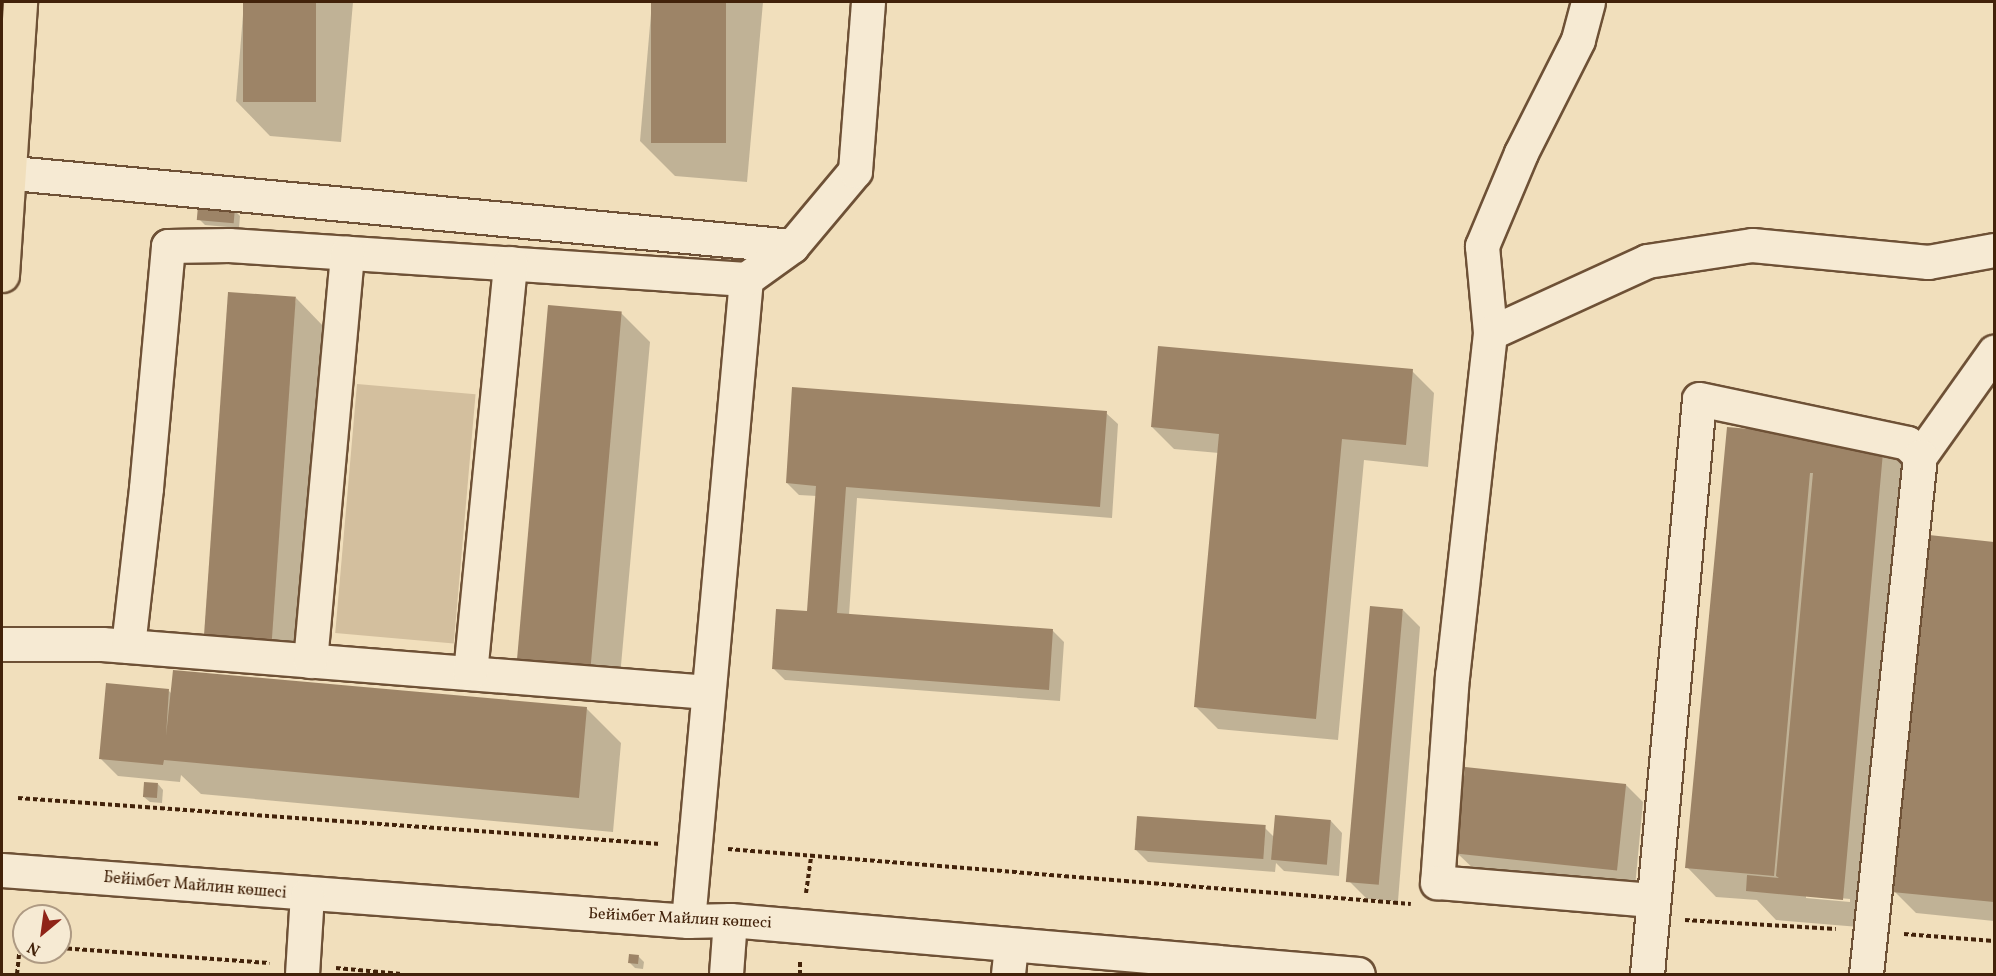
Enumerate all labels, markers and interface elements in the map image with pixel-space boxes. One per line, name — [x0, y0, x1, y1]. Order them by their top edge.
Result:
street label: Бейімбет Майлин көшесі — [103, 868, 287, 904]
north arrow — [12, 904, 72, 964]
street label: Бейімбет Майлин көшесі — [588, 905, 772, 933]
text: N — [24, 936, 45, 960]

